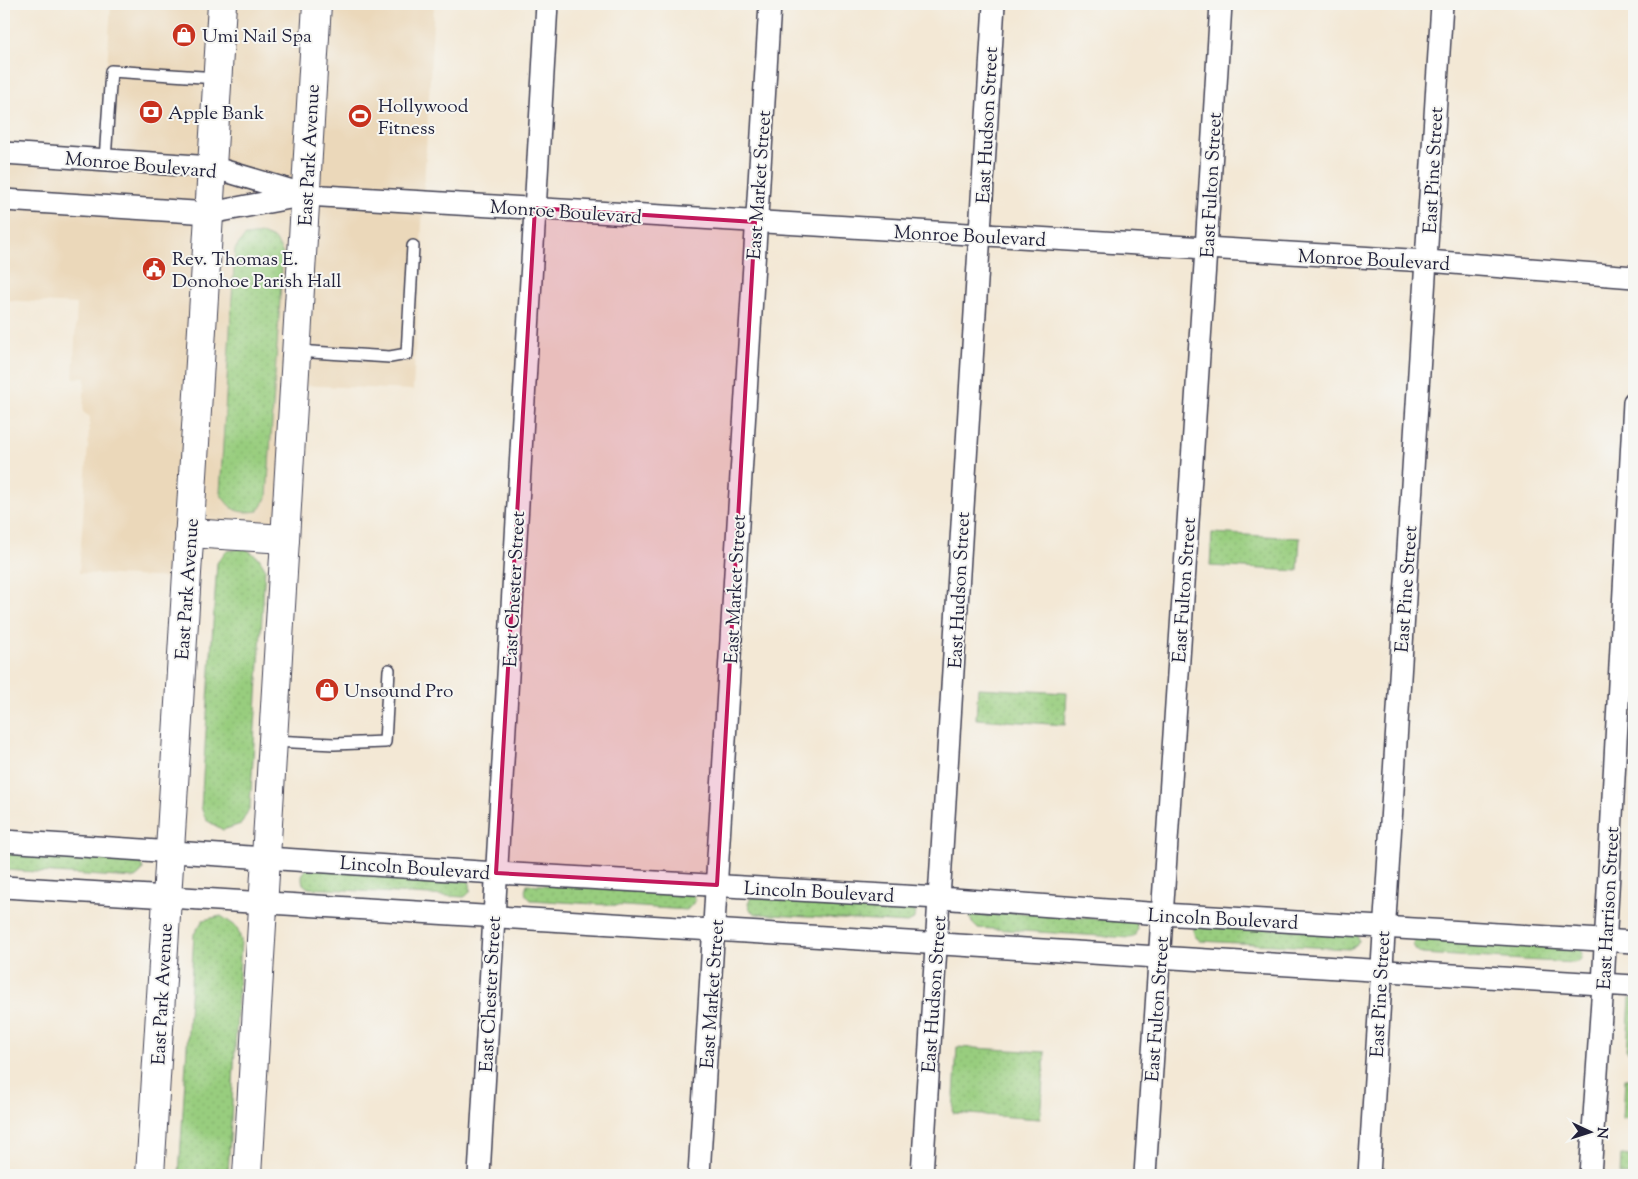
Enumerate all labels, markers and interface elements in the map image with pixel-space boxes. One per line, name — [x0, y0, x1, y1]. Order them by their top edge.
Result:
shop icon: Umi Nail Spa — [171, 22, 197, 48]
place label: Umi Nail Spa — [202, 24, 312, 51]
street label: East Hudson Street — [971, 45, 1006, 204]
street label: East Park Avenue — [293, 83, 328, 227]
place label: Hollywood Fitness — [378, 94, 469, 143]
bank icon: Apple Bank — [138, 99, 164, 125]
place label: Apple Bank — [168, 101, 265, 128]
sports icon: Hollywood Fitness — [347, 103, 373, 129]
street label: East Pine Street — [1418, 105, 1451, 234]
street label: East Market Street — [742, 109, 779, 261]
street label: East Fulton Street — [1195, 111, 1230, 259]
street label: Monroe Boulevard — [64, 146, 218, 187]
street label: Monroe Boulevard — [489, 195, 643, 232]
street label: Monroe Boulevard — [893, 220, 1047, 255]
street label: Monroe Boulevard — [1297, 244, 1451, 279]
place label: Rev. Thomas E. Donohoe Parish Hall — [172, 247, 342, 296]
public building icon: Rev. Thomas E. Donohoe Parish Hall — [141, 256, 167, 282]
street label: East Chester Street — [498, 510, 533, 668]
street label: East Hudson Street — [943, 510, 978, 669]
street label: East Market Street — [719, 513, 754, 665]
street label: East Fulton Street — [1167, 516, 1204, 664]
street label: East Park Avenue — [170, 517, 207, 661]
street label: East Pine Street — [1390, 524, 1425, 654]
shop icon: Unsound Pro — [314, 677, 340, 703]
place label: Unsound Pro — [344, 679, 453, 706]
street label: East Harrison Street — [1592, 825, 1627, 991]
street label: Lincoln Boulevard — [339, 851, 491, 888]
street label: Lincoln Boulevard — [743, 876, 895, 911]
street label: Lincoln Boulevard — [1147, 903, 1299, 938]
street label: East Hudson Street — [917, 914, 954, 1074]
street label: East Chester Street — [474, 915, 509, 1073]
street label: East Market Street — [695, 918, 732, 1070]
street label: East Park Avenue — [146, 922, 181, 1066]
street label: East Pine Street — [1365, 929, 1398, 1058]
street label: East Fulton Street — [1140, 935, 1177, 1083]
north arrow — [1566, 1106, 1616, 1156]
text: N — [1591, 1126, 1611, 1139]

